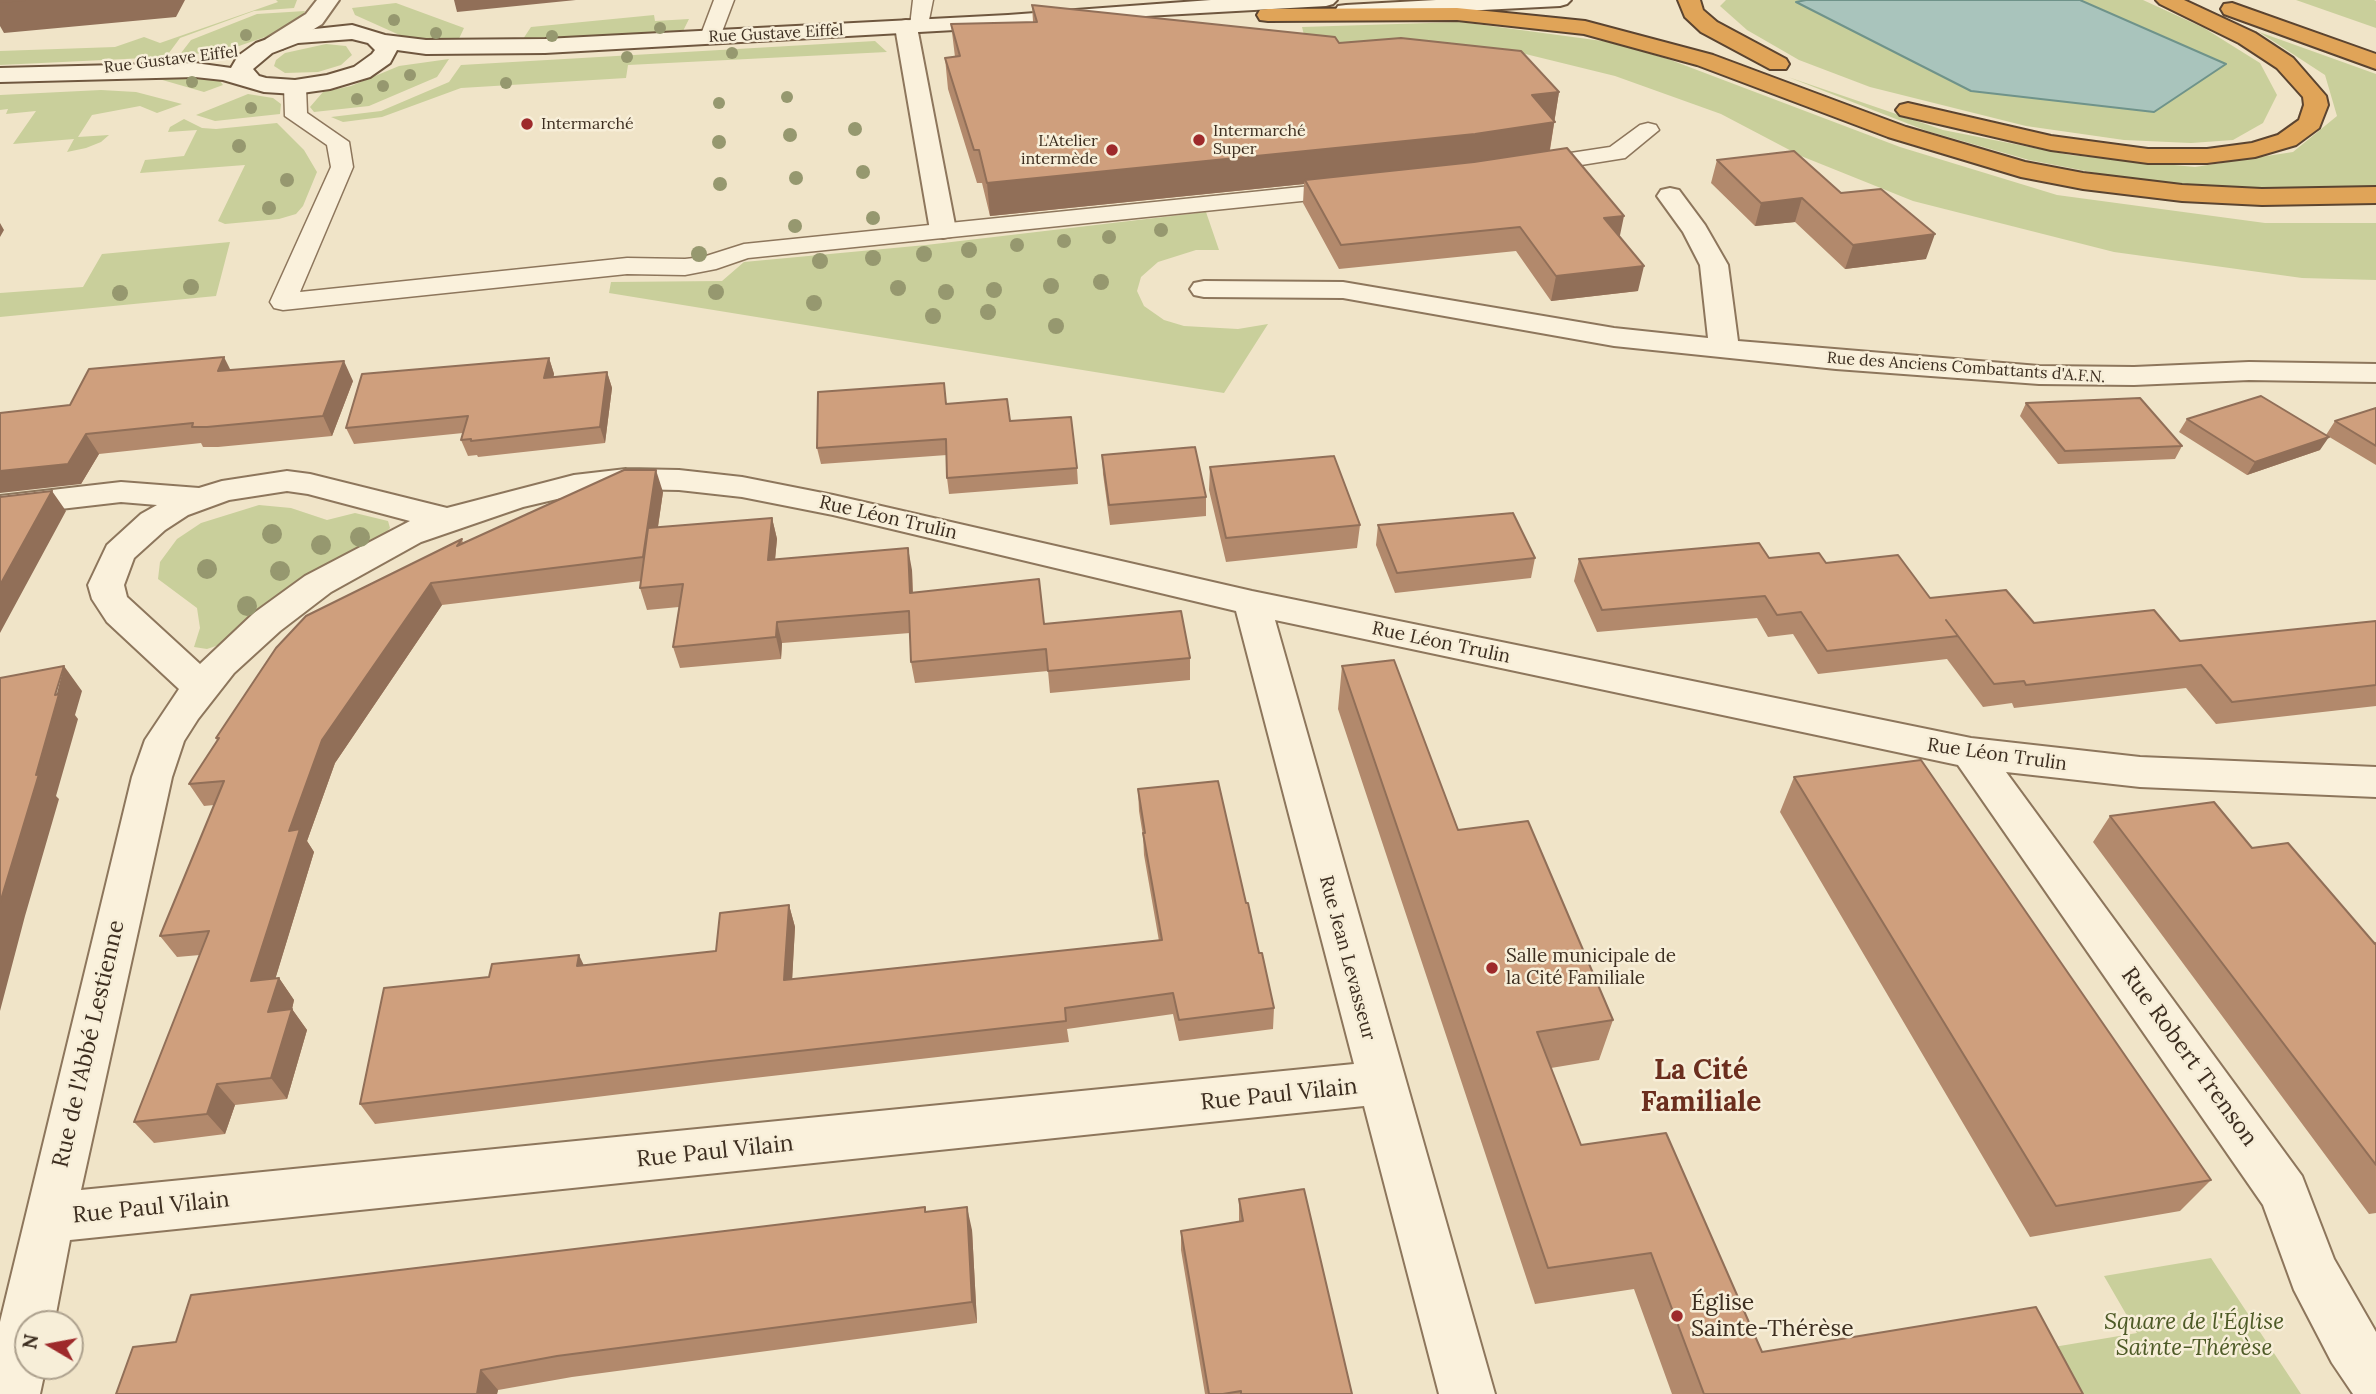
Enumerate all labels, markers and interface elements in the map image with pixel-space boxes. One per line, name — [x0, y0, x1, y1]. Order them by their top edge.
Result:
street label: Rue Gustave Eiffel — [708, 21, 844, 47]
street label: Rue Gustave Eiffel — [103, 42, 239, 78]
place label: Intermarché — [541, 114, 634, 134]
marker: Intermarché — [519, 116, 535, 132]
place label: Intermarché Super — [1213, 121, 1306, 159]
place label: L'Atelier intermède — [1021, 131, 1098, 169]
marker: Intermarché Super — [1191, 132, 1207, 148]
marker: L'Atelier intermède — [1104, 142, 1120, 158]
street label: Rue des Anciens Combattants d'A.F.N. — [1826, 349, 2106, 387]
street label: Rue Léon Trulin — [817, 491, 959, 545]
street label: Rue Léon Trulin — [1370, 617, 1512, 669]
street label: Rue Léon Trulin — [1926, 734, 2068, 776]
street label: Rue Jean Levasseur — [1314, 873, 1380, 1043]
street label: Rue de l'Abbé Lestienne — [47, 918, 131, 1170]
place label: Salle municipale de la Cité Familiale — [1506, 946, 1676, 990]
marker: Salle municipale de la Cité Familiale — [1484, 960, 1500, 976]
street label: Rue Robert Trenson — [2115, 962, 2263, 1152]
district label: La Cité Familiale — [1641, 1054, 1761, 1120]
street label: Rue Paul Vilain — [1199, 1073, 1359, 1117]
street label: Rue Paul Vilain — [635, 1130, 795, 1174]
street label: Rue Paul Vilain — [71, 1186, 231, 1230]
place label: Église Sainte-Thérèse — [1691, 1289, 1854, 1343]
marker: Église Sainte-Thérèse — [1669, 1308, 1685, 1324]
park label: Square de l'Église Sainte-Thérèse — [2104, 1308, 2284, 1362]
north arrow — [14, 1310, 84, 1380]
text: N — [17, 1332, 43, 1351]

